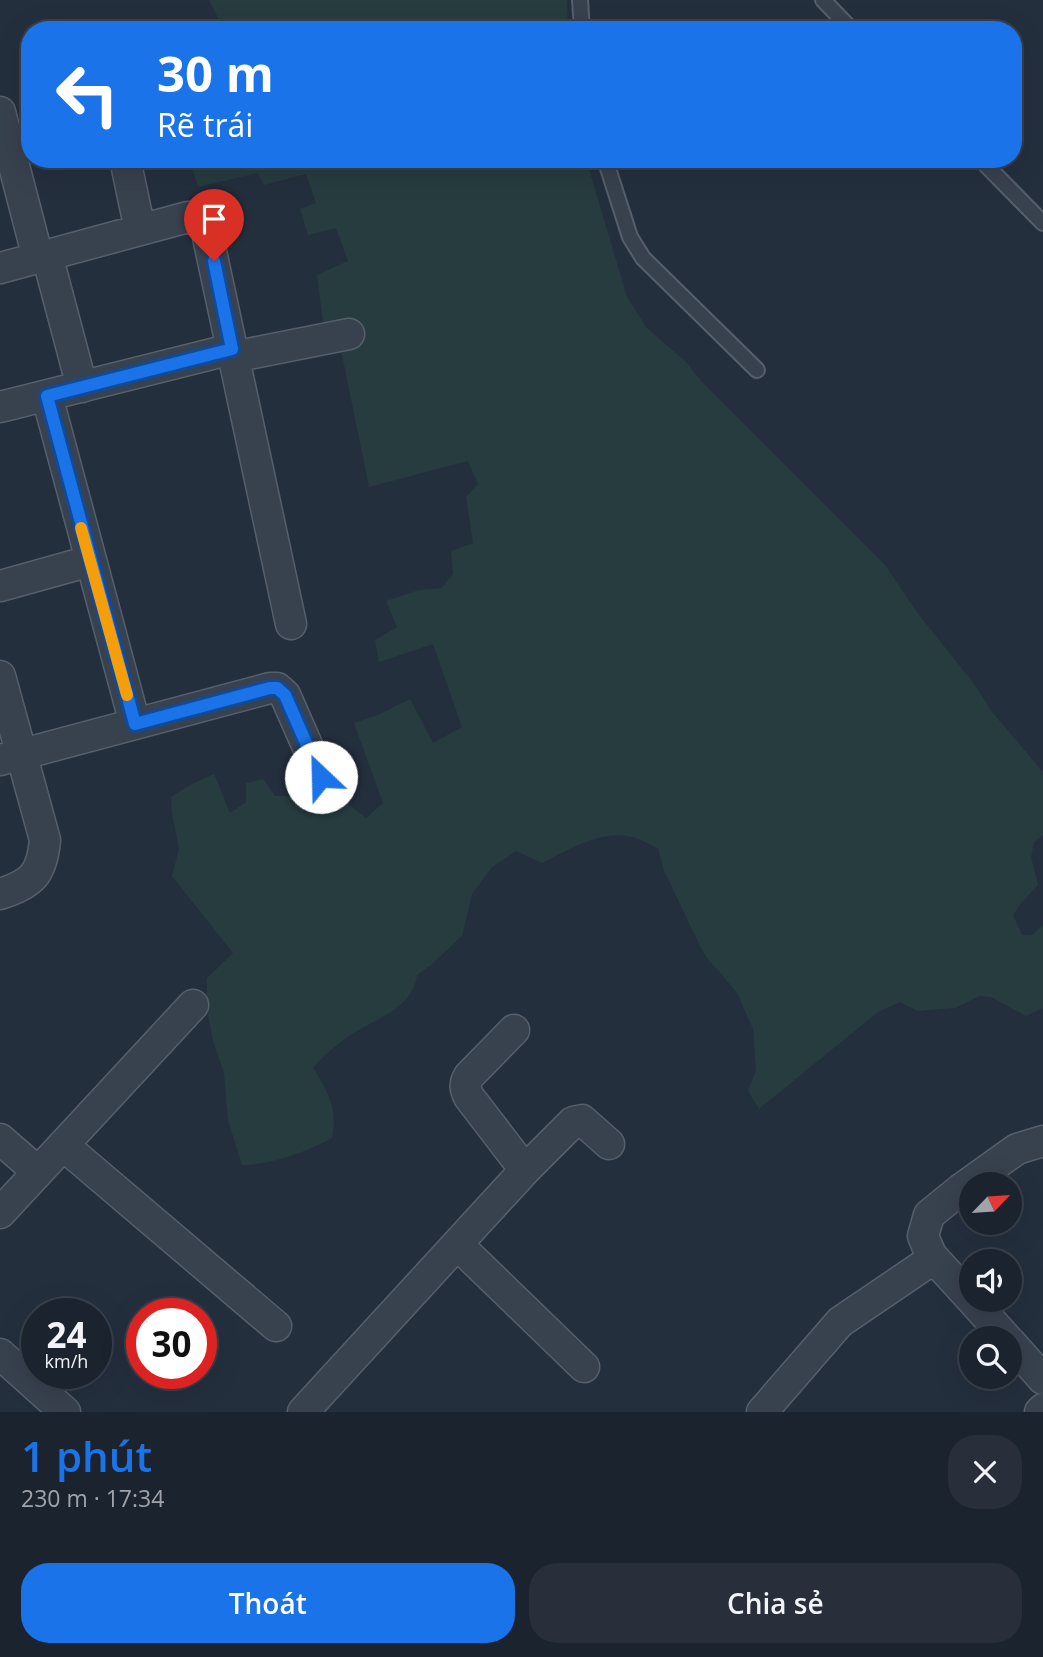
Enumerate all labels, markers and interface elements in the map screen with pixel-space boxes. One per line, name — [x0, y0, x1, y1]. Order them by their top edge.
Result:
text: 30 m — [157, 40, 274, 106]
icon: left — [42, 49, 133, 140]
text: Rẽ trái — [157, 103, 253, 146]
pin — [184, 189, 244, 261]
icon: arrive — [195, 200, 233, 238]
position arrow — [284, 740, 358, 814]
north arrow — [959, 1172, 1022, 1236]
map controls — [959, 1172, 1022, 1389]
button: sound — [959, 1249, 1022, 1312]
speed limit sign: 30 — [126, 1298, 217, 1389]
text: 24 — [46, 1311, 87, 1358]
button: search — [959, 1326, 1022, 1389]
text: km/h — [45, 1349, 88, 1373]
text: 1 phút — [21, 1427, 152, 1484]
button: close — [948, 1435, 1022, 1509]
text: 230 m · 17:34 — [21, 1482, 164, 1514]
button: Thoát — [21, 1563, 515, 1643]
button: Chia sẻ — [529, 1563, 1022, 1643]

